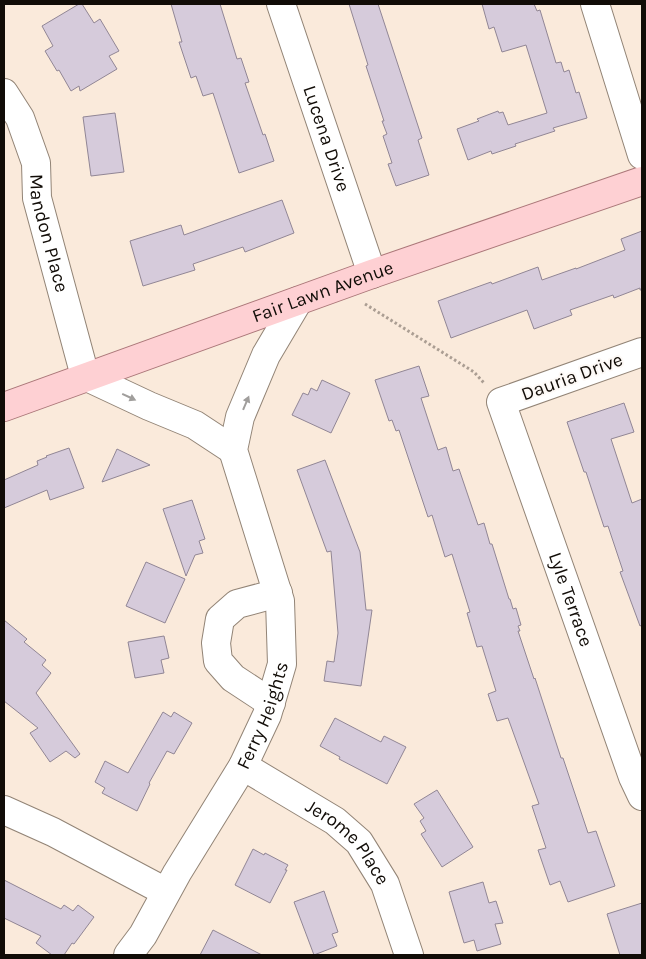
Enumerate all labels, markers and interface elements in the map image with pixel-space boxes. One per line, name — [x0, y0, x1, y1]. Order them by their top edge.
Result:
street label: Lucena Drive — [298, 83, 354, 195]
street label: Mandon Place — [25, 173, 73, 295]
street label: Fair Lawn Avenue — [249, 256, 396, 327]
street label: Dauria Drive — [518, 348, 626, 406]
one-way arrow — [122, 393, 136, 401]
one-way arrow — [243, 396, 251, 410]
street label: Lyle Terrace — [544, 549, 597, 650]
street label: Ferry Heights — [232, 659, 293, 773]
street label: Jerome Place — [301, 795, 394, 889]

